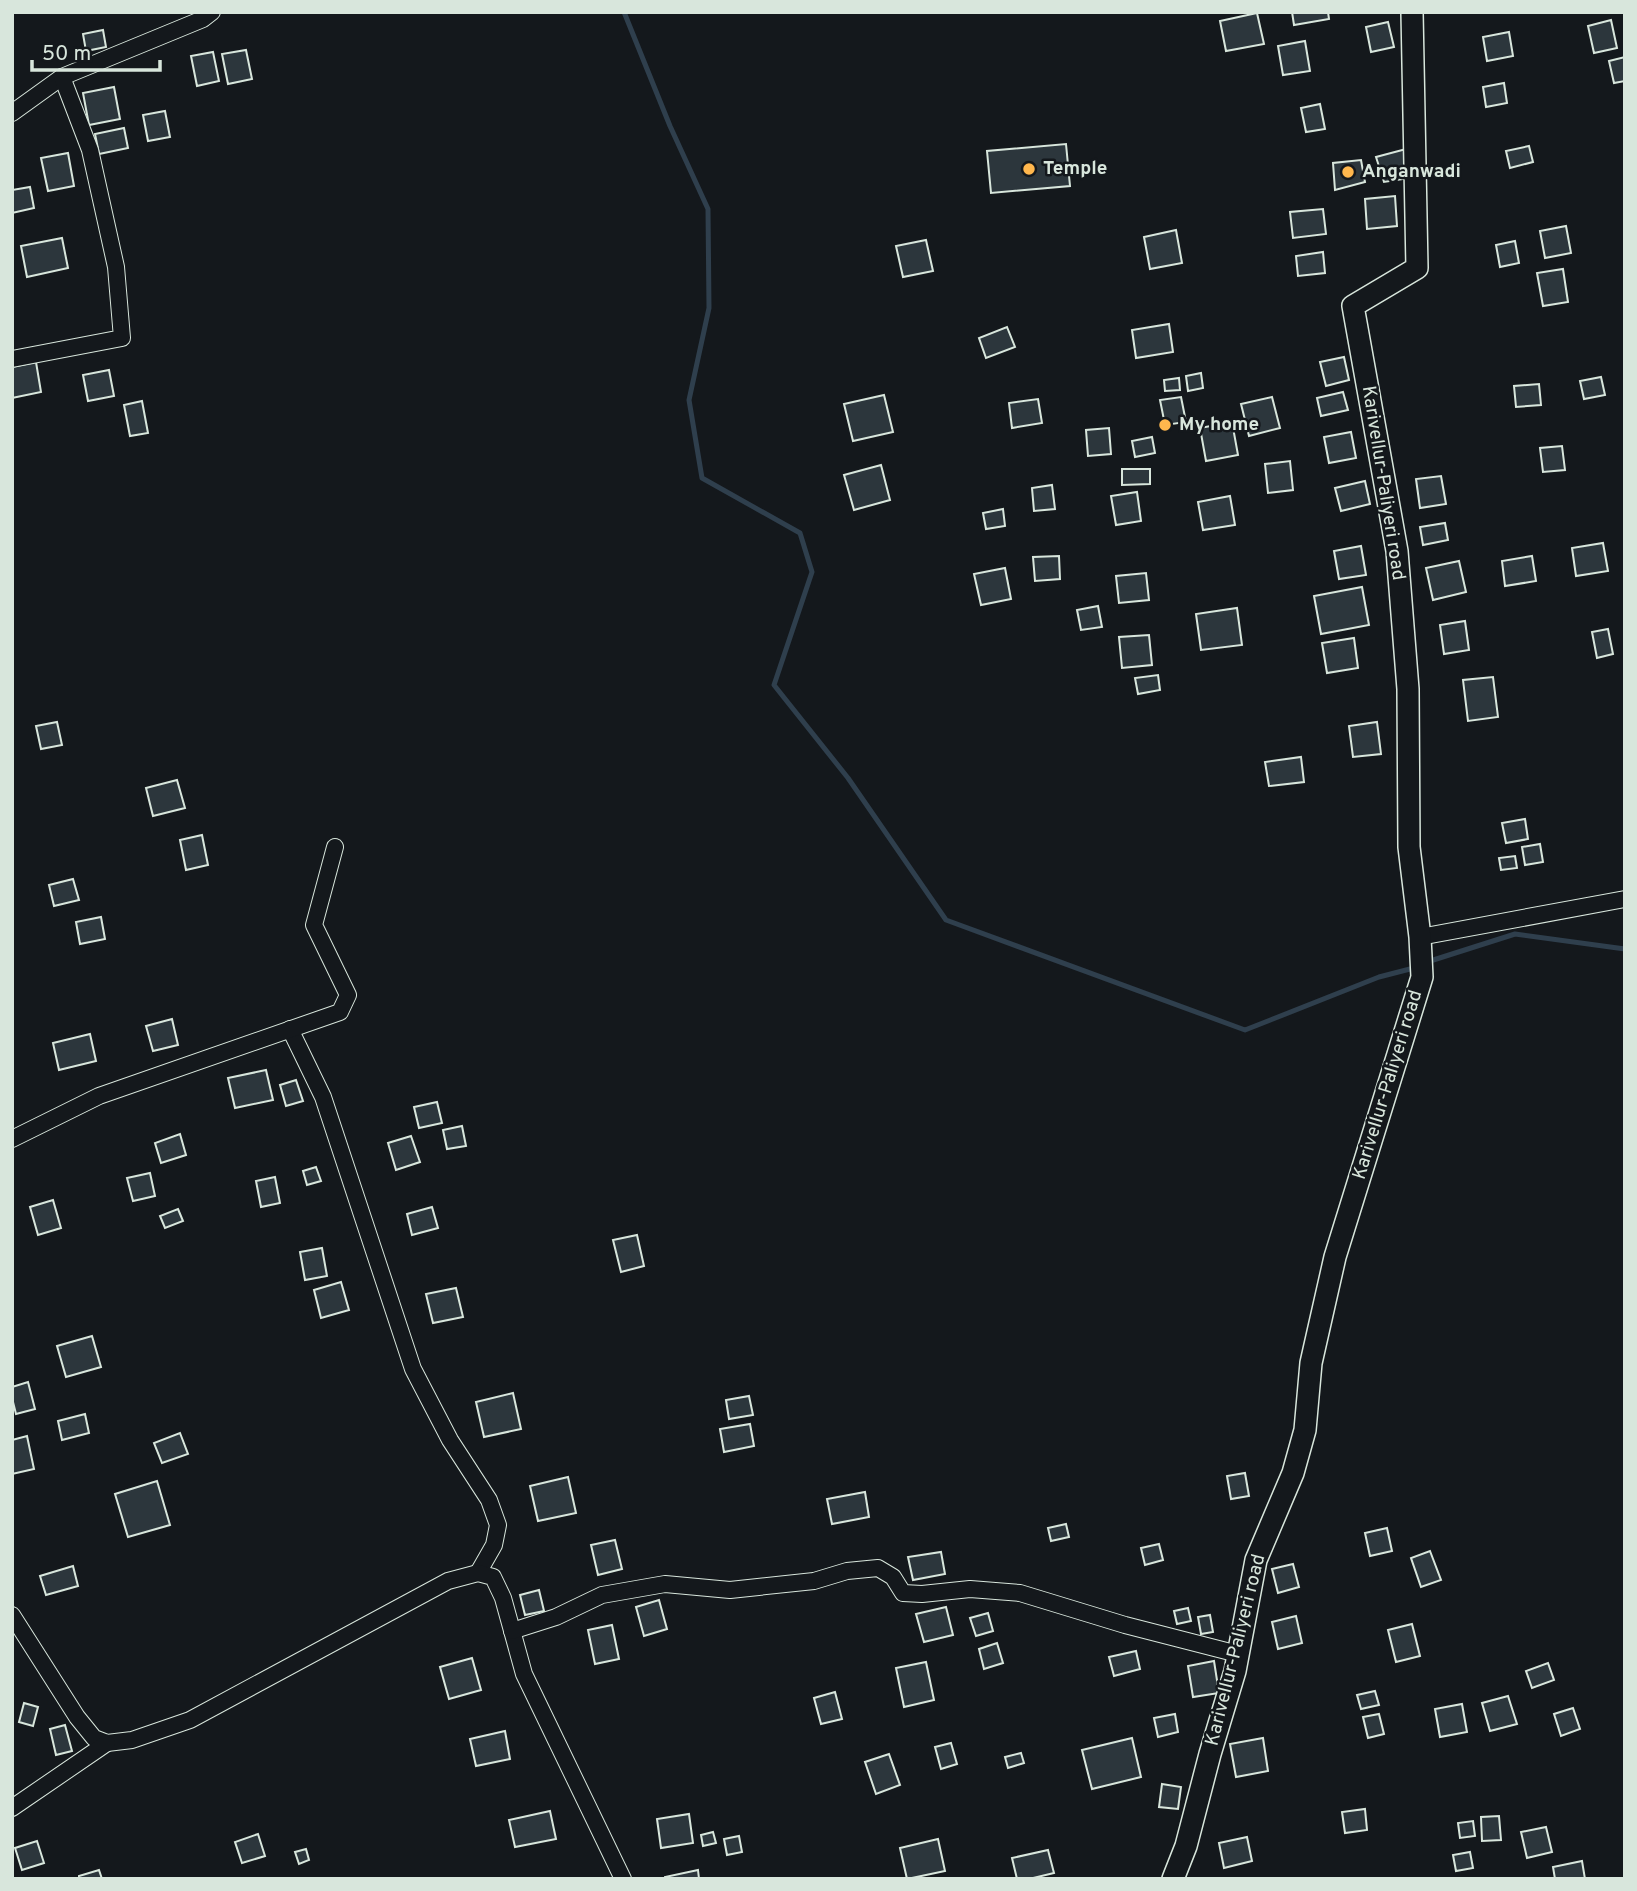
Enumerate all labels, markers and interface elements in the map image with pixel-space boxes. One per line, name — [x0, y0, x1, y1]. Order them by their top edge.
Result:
scale bar — [32, 28, 159, 72]
text: 50 m — [42, 41, 91, 68]
place label: Temple — [1043, 157, 1107, 181]
place label: Anganwadi — [1362, 160, 1461, 184]
marker: Temple — [1021, 161, 1037, 177]
marker: Anganwadi — [1340, 164, 1356, 180]
street label: Karivellur-Paliyeri road — [1356, 384, 1410, 582]
place label: My home — [1179, 413, 1259, 437]
marker: My home — [1157, 417, 1173, 433]
street label: Karivellur-Paliyeri road — [1348, 987, 1428, 1183]
street label: Karivellur-Paliyeri road — [1201, 1552, 1271, 1748]

